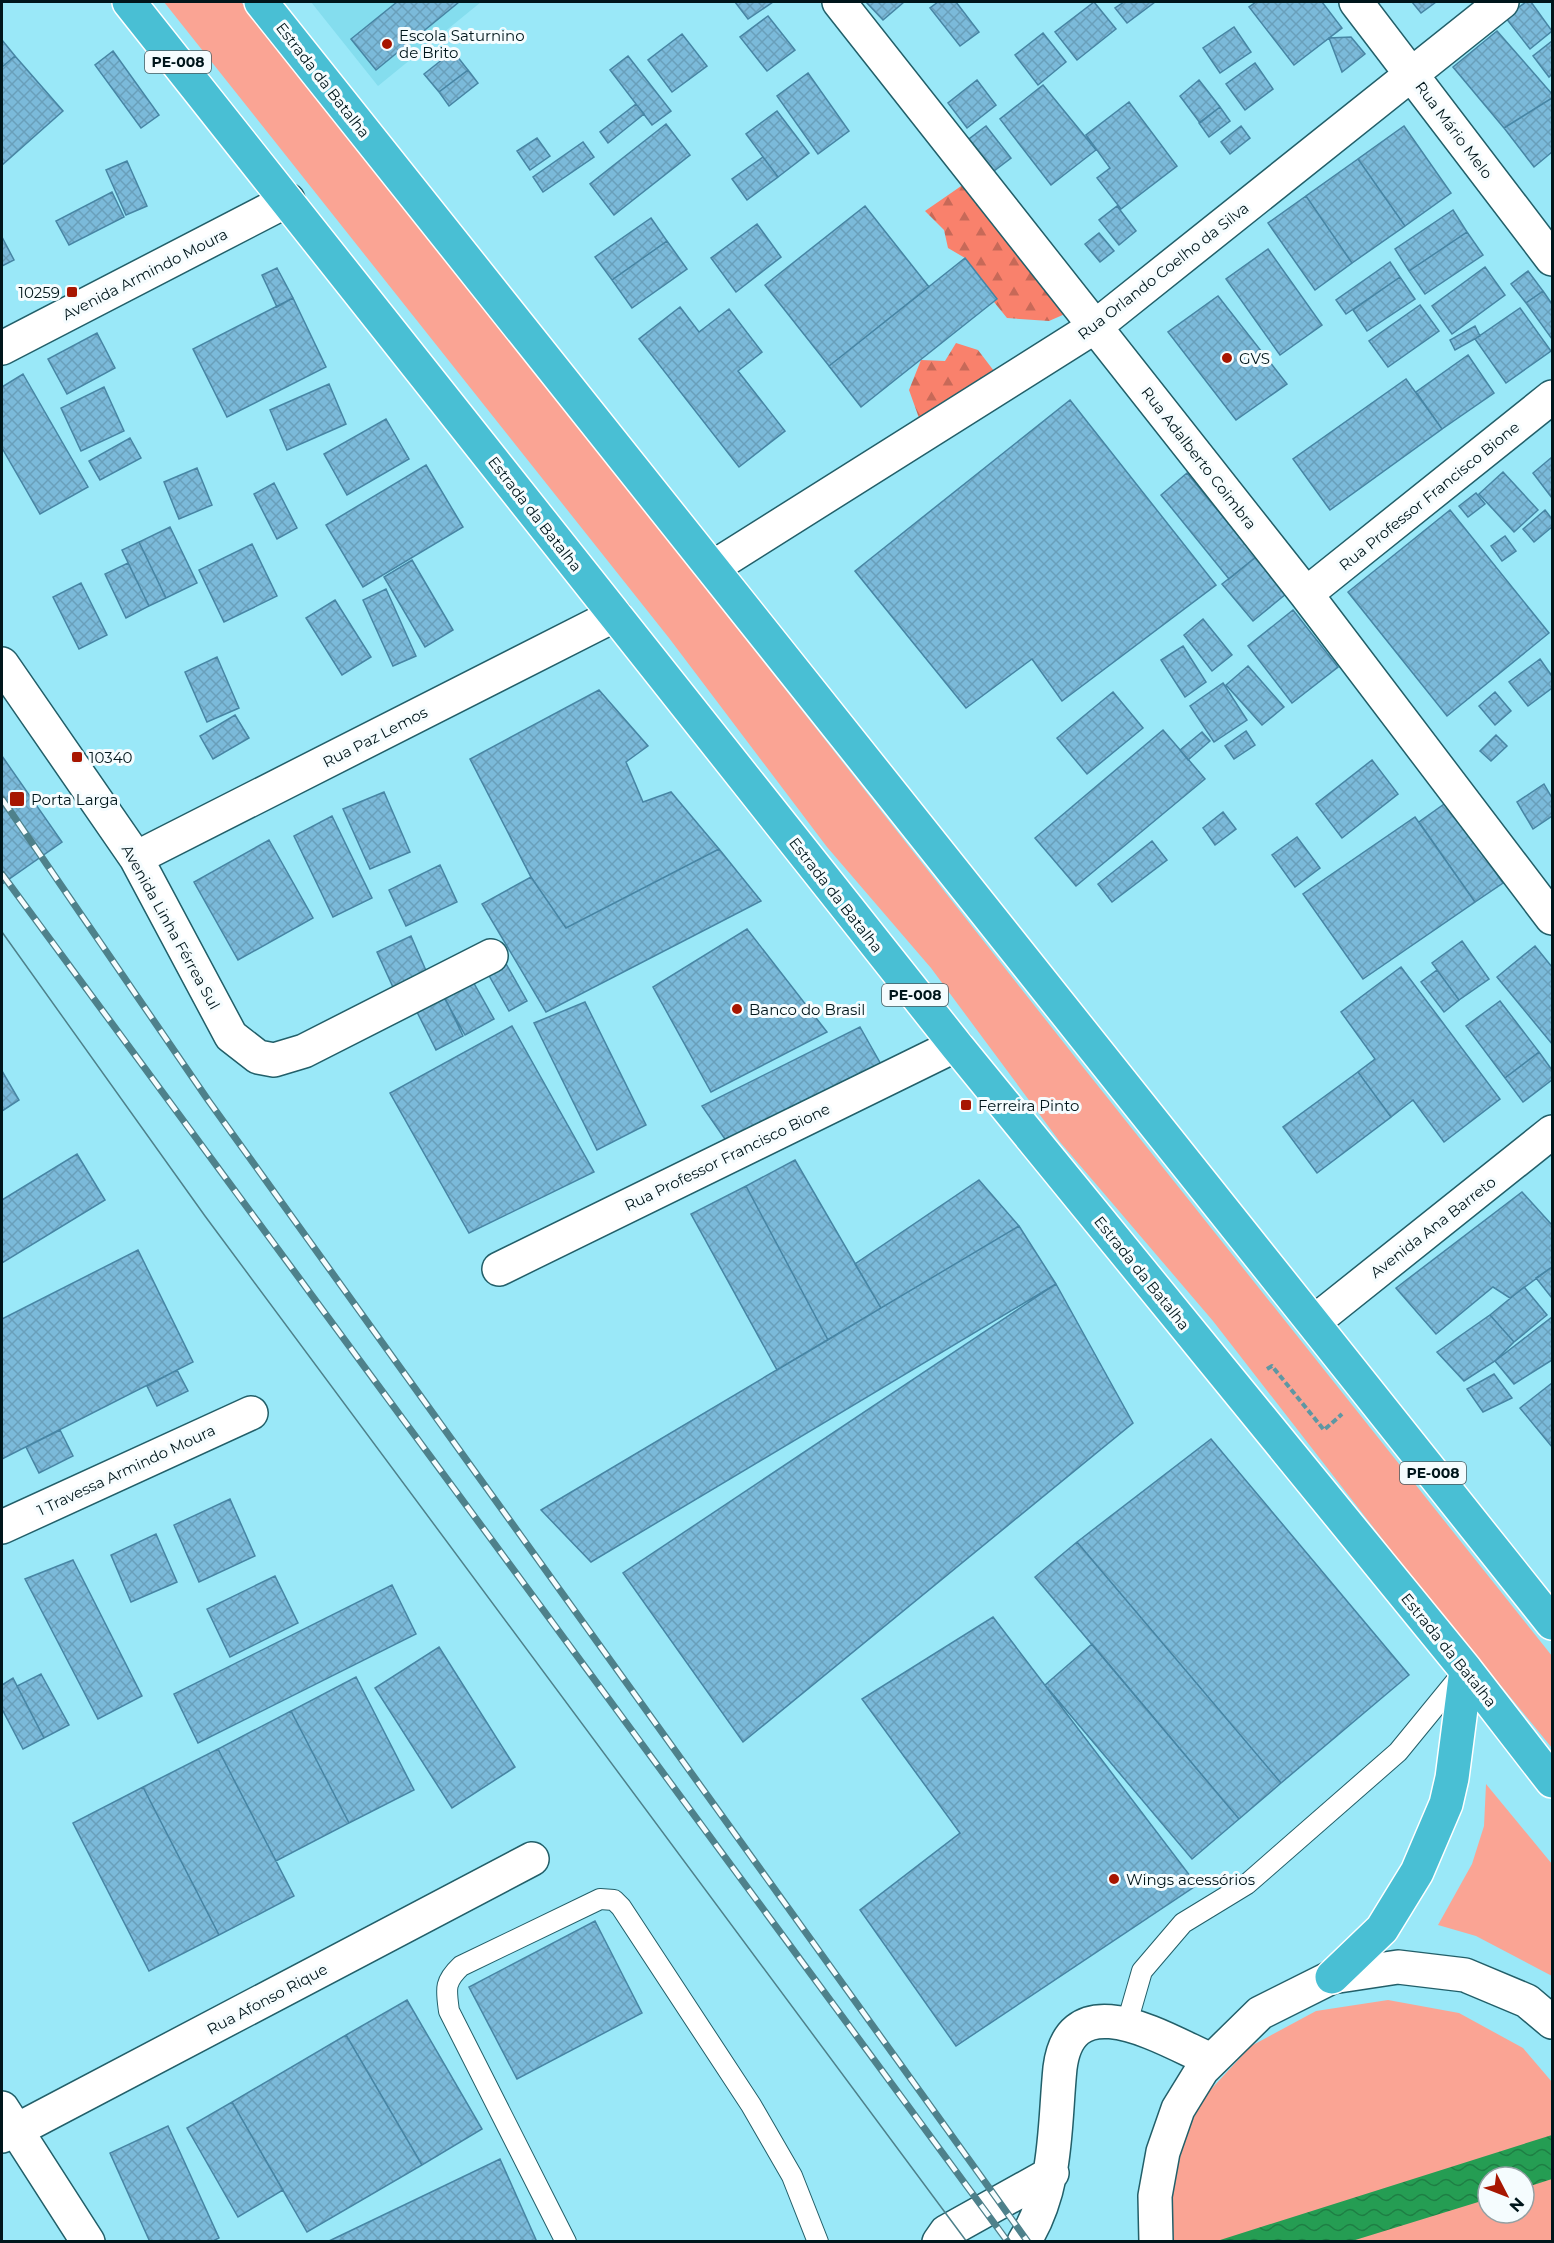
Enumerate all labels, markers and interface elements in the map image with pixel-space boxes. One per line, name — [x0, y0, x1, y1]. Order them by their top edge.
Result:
street label: Estrada da Batalha — [272, 18, 374, 142]
place label: Escola Saturnino de Brito — [399, 26, 525, 62]
marker: Escola Saturnino de Brito — [380, 37, 394, 51]
road number: PE-008 — [145, 51, 211, 73]
street label: Rua Mário Melo — [1411, 78, 1497, 182]
street label: Rua Orlando Coelho da Silva — [1074, 198, 1252, 344]
street label: Avenida Armindo Moura — [59, 224, 231, 324]
place label: 10259 — [19, 283, 60, 302]
marker: 10259 — [65, 285, 79, 299]
place label: GVS — [1239, 349, 1270, 368]
marker: GVS — [1220, 351, 1234, 365]
street label: Rua Adalberto Coimbra — [1137, 383, 1261, 533]
street label: Rua Professor Francisco Bione — [1335, 417, 1523, 575]
street label: Estrada da Batalha — [484, 452, 586, 576]
street label: Rua Paz Lemos — [319, 702, 431, 772]
place label: 10340 — [89, 748, 133, 767]
marker: 10340 — [70, 750, 84, 764]
marker: Porta Larga — [8, 790, 26, 808]
place label: Porta Larga — [31, 790, 118, 809]
street label: Estrada da Batalha — [785, 833, 887, 957]
street label: Avenida Linha Férrea Sul — [118, 841, 224, 1013]
road number: PE-008 — [882, 984, 948, 1006]
place label: Banco do Brasil — [749, 1000, 865, 1019]
marker: Banco do Brasil — [730, 1002, 744, 1016]
place label: Ferreira Pinto — [978, 1096, 1079, 1115]
marker: Ferreira Pinto — [959, 1098, 973, 1112]
street label: Rua Professor Francisco Bione — [621, 1099, 833, 1215]
street label: Avenida Ana Barreto — [1366, 1172, 1500, 1282]
street label: Estrada da Batalha — [1090, 1212, 1194, 1334]
street label: 1 Travessa Armindo Moura — [34, 1420, 218, 1520]
road number: PE-008 — [1400, 1462, 1466, 1484]
street label: Estrada da Batalha — [1397, 1589, 1501, 1711]
place label: Wings acessórios — [1126, 1870, 1255, 1889]
marker: Wings acessórios — [1107, 1872, 1121, 1886]
street label: Rua Afonso Rique — [203, 1959, 331, 2039]
north arrow — [1476, 2165, 1536, 2225]
text: N — [1505, 2194, 1528, 2216]

